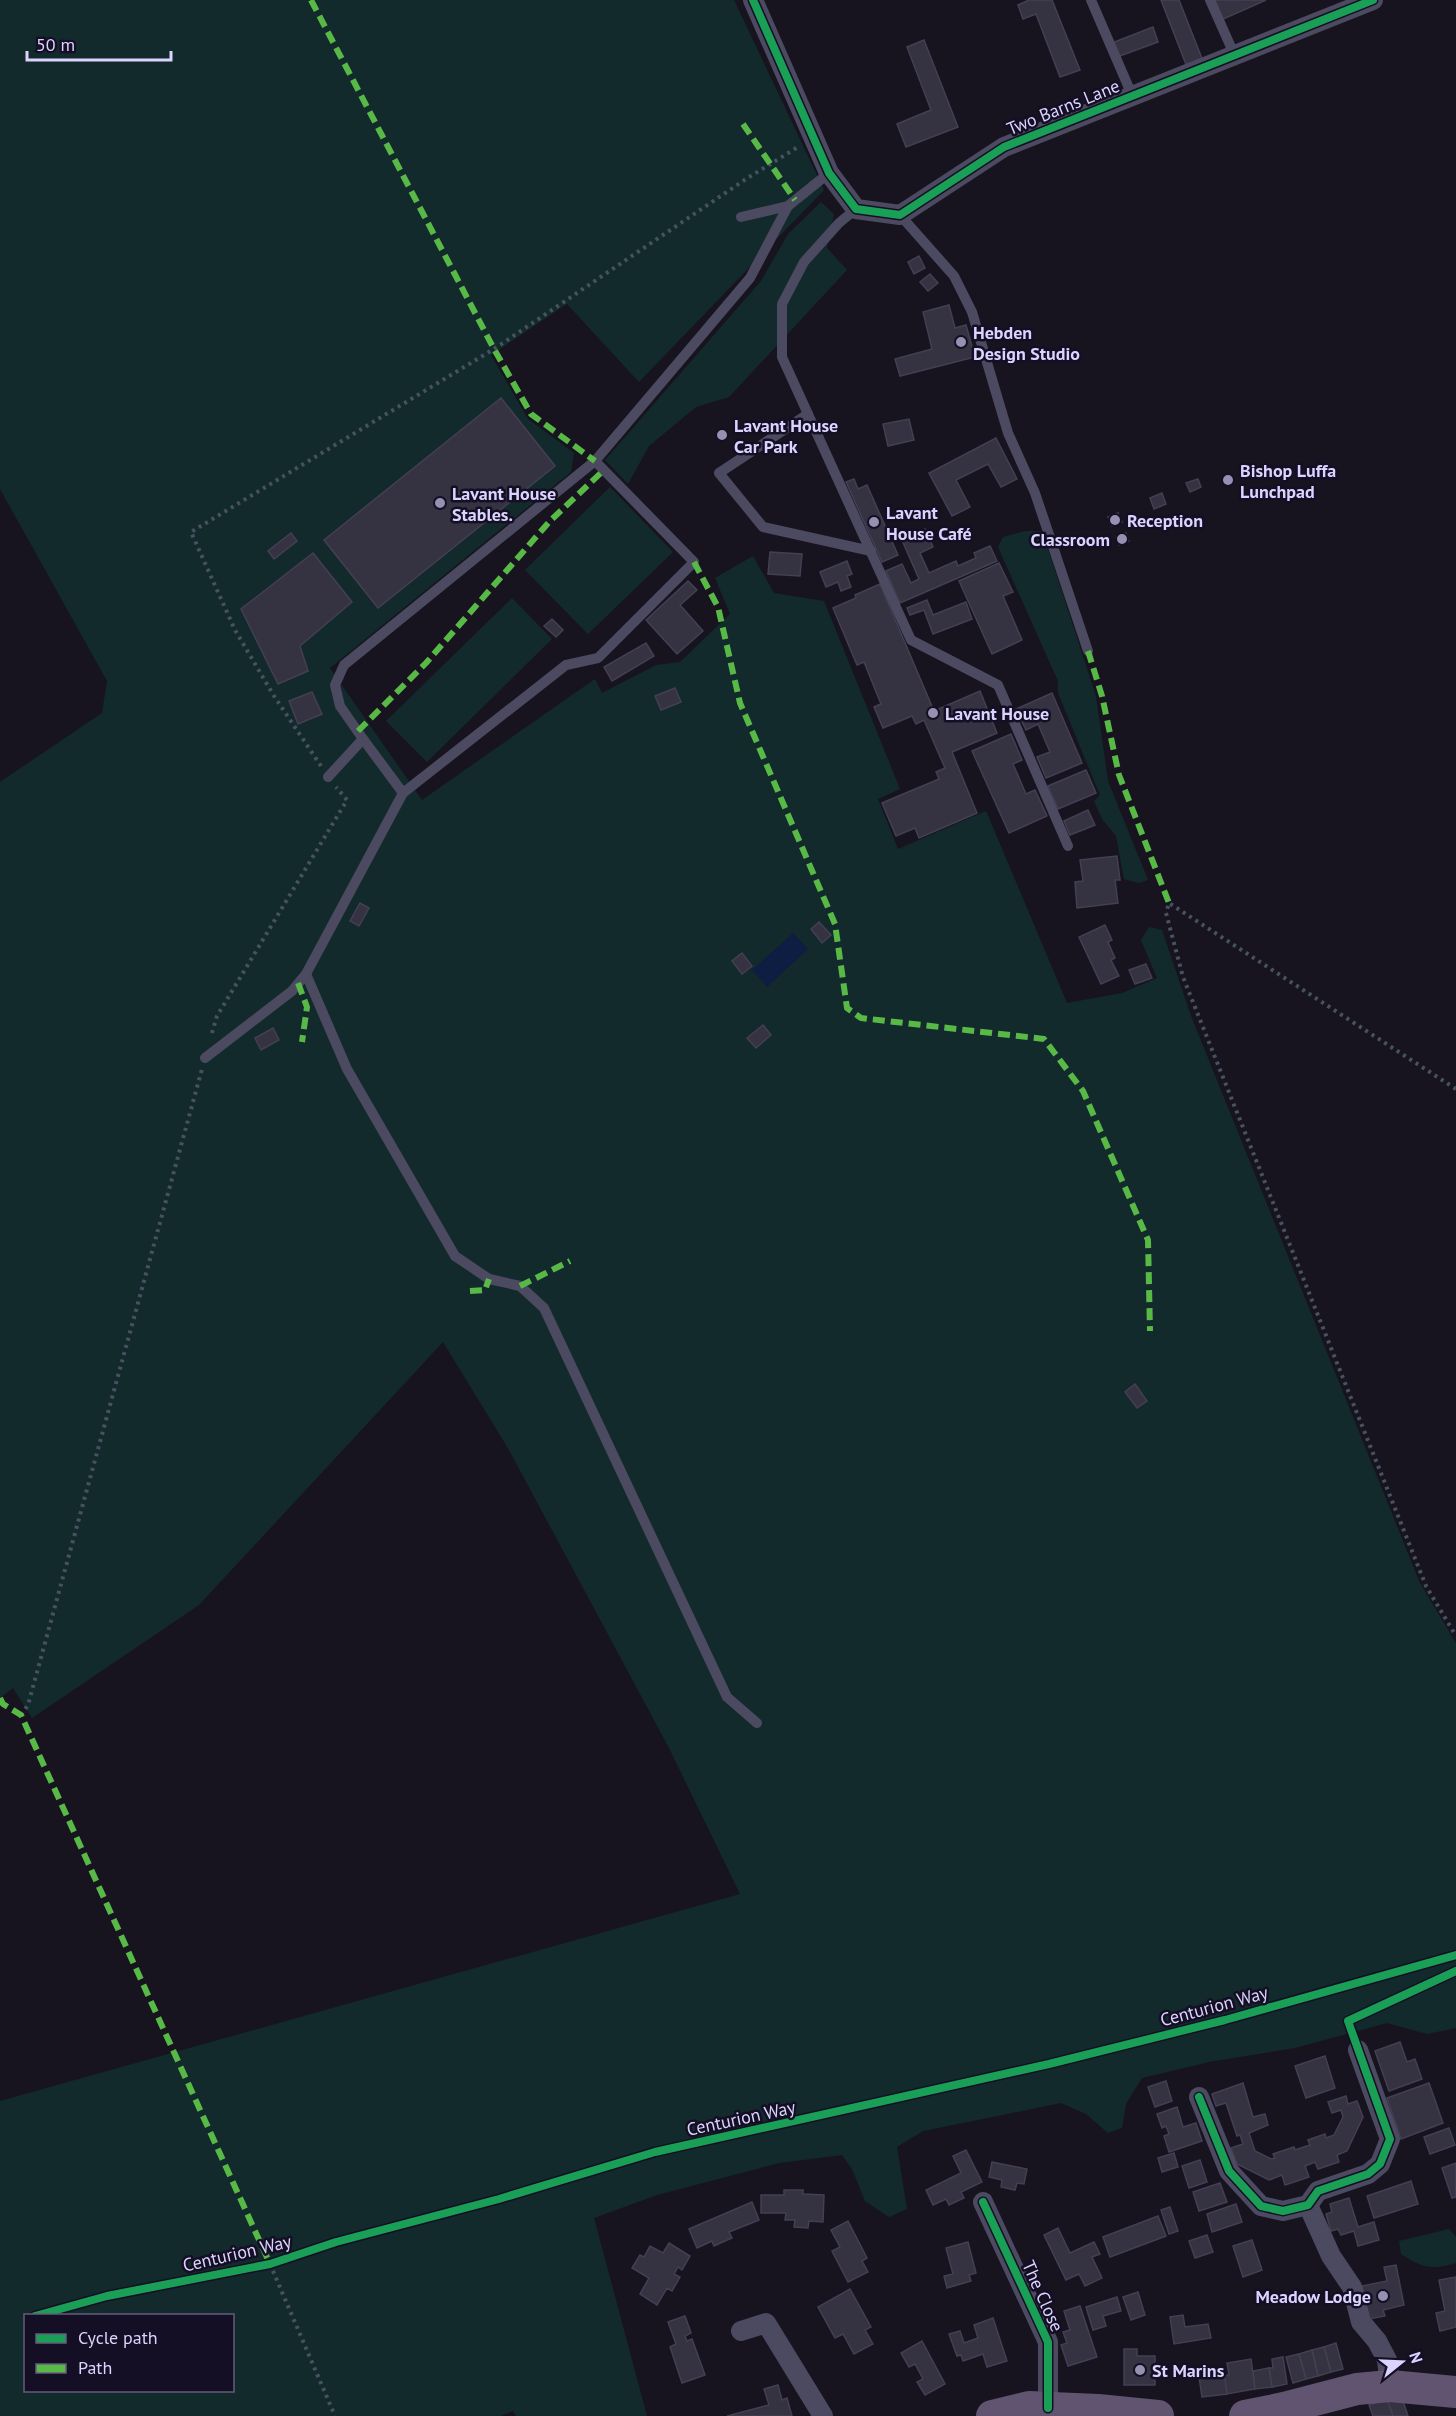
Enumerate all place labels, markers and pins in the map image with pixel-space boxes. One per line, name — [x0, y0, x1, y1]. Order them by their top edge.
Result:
place label: Hebden Design Studio — [973, 321, 1080, 365]
marker: Hebden Design Studio — [954, 335, 968, 349]
place label: Lavant House Car Park — [734, 414, 838, 458]
marker: Lavant House Car Park — [715, 428, 729, 442]
place label: Bishop Luffa Lunchpad — [1240, 459, 1336, 503]
marker: Bishop Luffa Lunchpad — [1221, 473, 1235, 487]
place label: Lavant House Stables. — [452, 482, 556, 526]
marker: Lavant House Stables. — [433, 496, 447, 510]
place label: Lavant House Café — [886, 501, 972, 545]
place label: Reception — [1127, 509, 1203, 532]
marker: Reception — [1108, 513, 1122, 527]
marker: Lavant House Café — [867, 515, 881, 529]
place label: Classroom — [1030, 528, 1110, 551]
marker: Classroom — [1115, 532, 1129, 546]
place label: Lavant House — [945, 702, 1049, 725]
marker: Lavant House — [926, 706, 940, 720]
place label: Meadow Lodge — [1255, 2285, 1371, 2308]
marker: Meadow Lodge — [1376, 2289, 1390, 2303]
place label: St Marins — [1152, 2359, 1225, 2382]
marker: St Marins — [1133, 2363, 1147, 2377]

